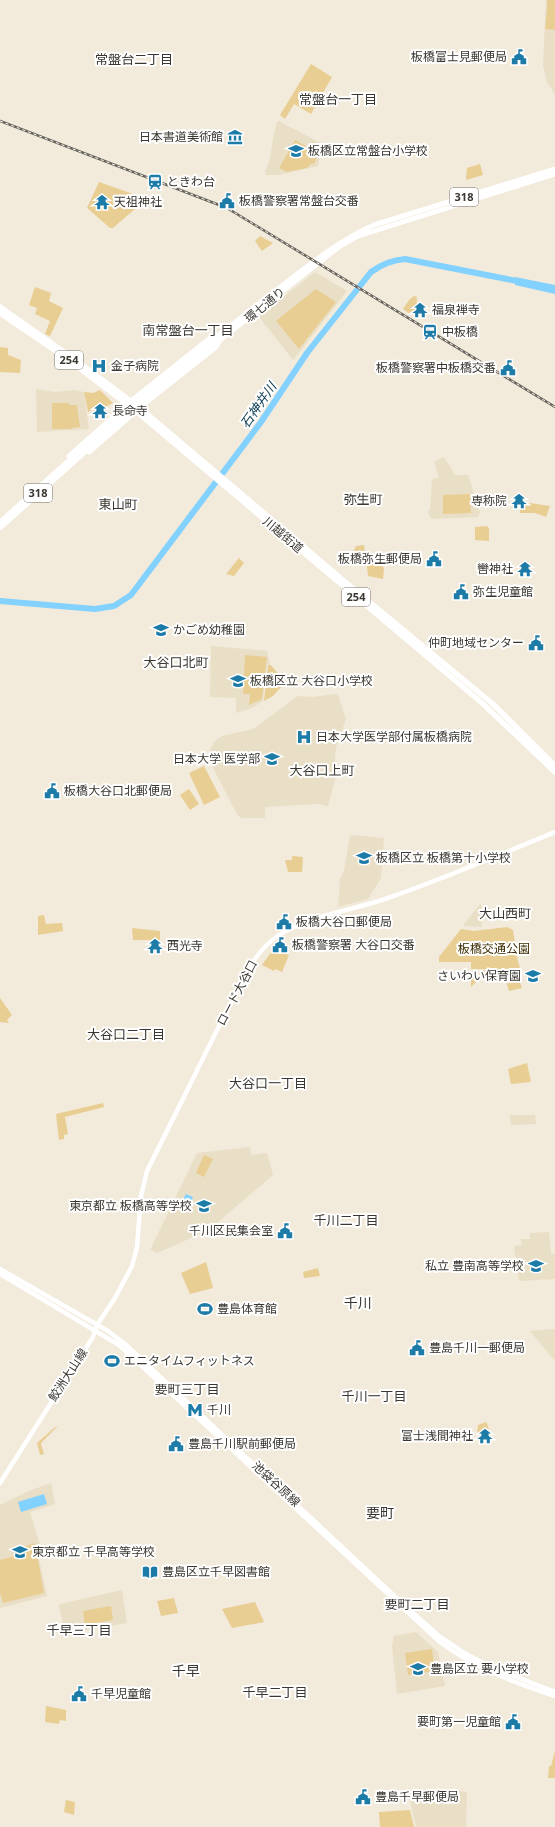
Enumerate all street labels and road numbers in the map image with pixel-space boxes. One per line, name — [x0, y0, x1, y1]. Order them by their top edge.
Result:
road number: 318 — [450, 188, 478, 206]
street label: 環七通り — [241, 283, 289, 326]
road number: 254 — [55, 351, 83, 369]
road number: 318 — [24, 484, 52, 502]
street label: 川越街道 — [259, 513, 307, 557]
road number: 254 — [342, 588, 370, 606]
street label: ロード大谷口 — [212, 957, 261, 1029]
street label: 鮫洲大山線 — [44, 1345, 91, 1405]
street label: 池袋谷原線 — [249, 1457, 304, 1510]

